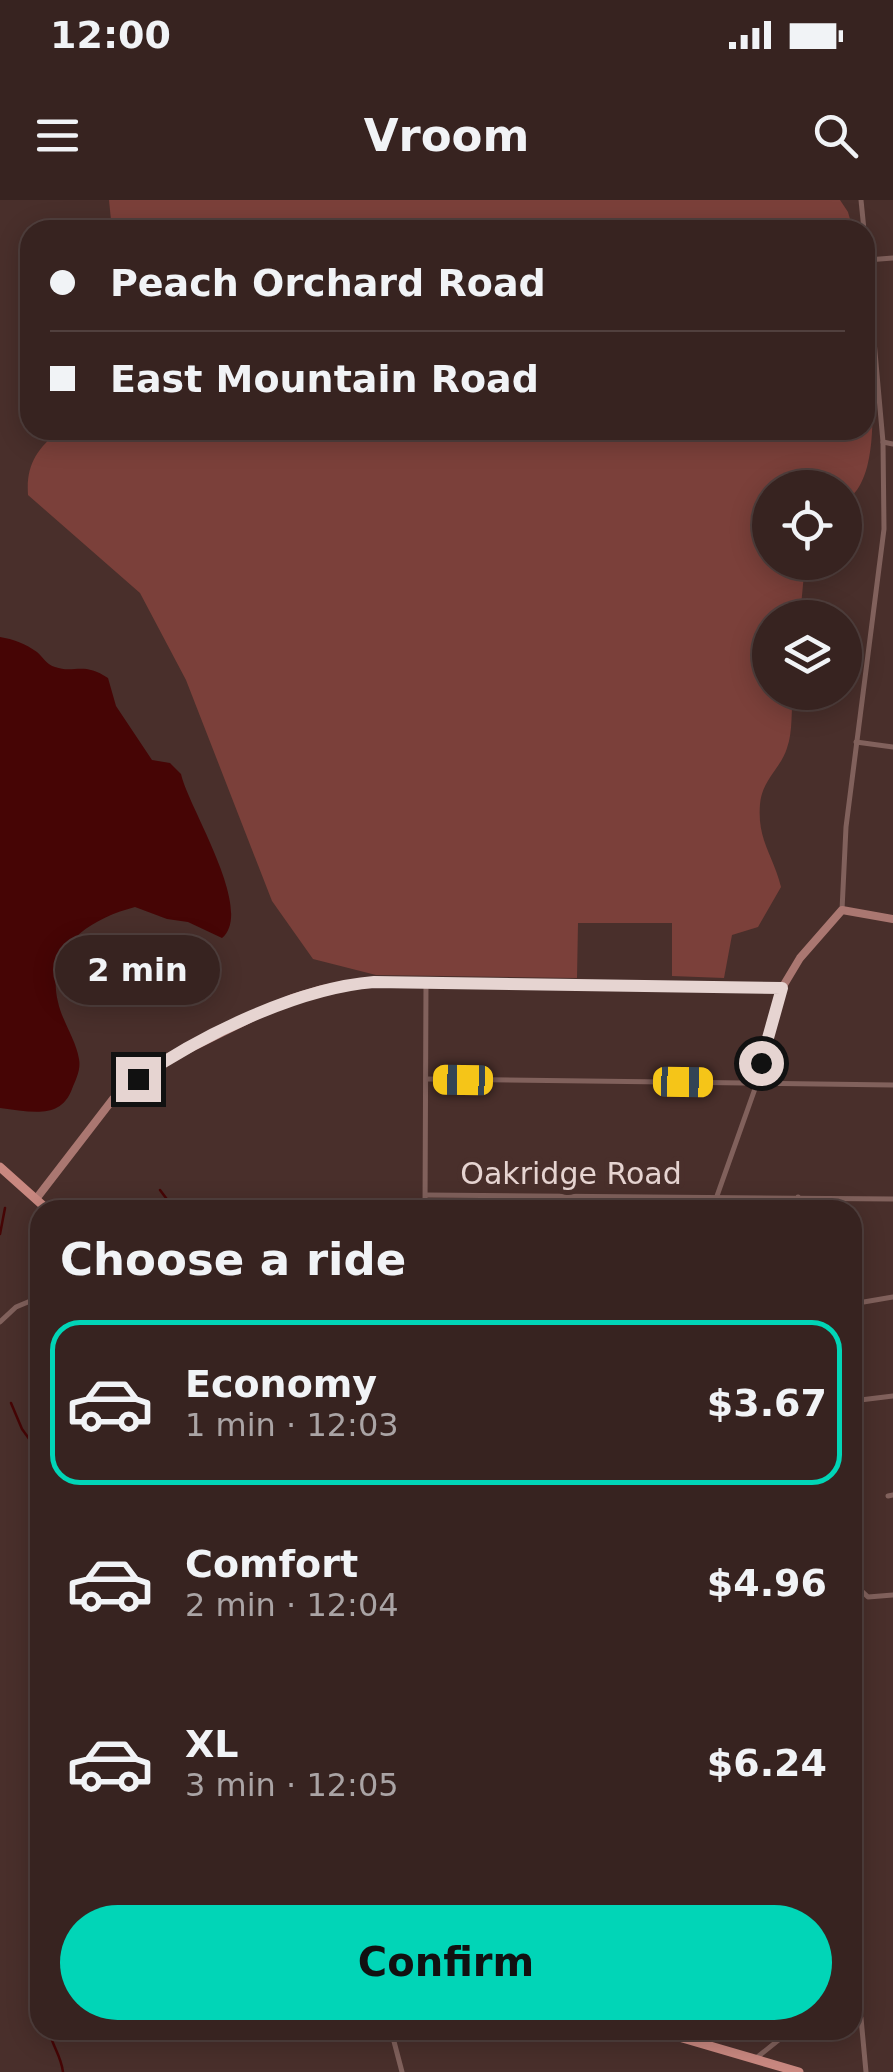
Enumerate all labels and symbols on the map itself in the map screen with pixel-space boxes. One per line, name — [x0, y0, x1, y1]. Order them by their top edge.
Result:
callout: 2 min — [56, 934, 220, 1004]
route start — [739, 1041, 784, 1086]
route end — [116, 1057, 161, 1102]
car — [433, 1064, 493, 1096]
car — [653, 1066, 713, 1098]
street label: Oakridge Road — [460, 1156, 682, 1191]

